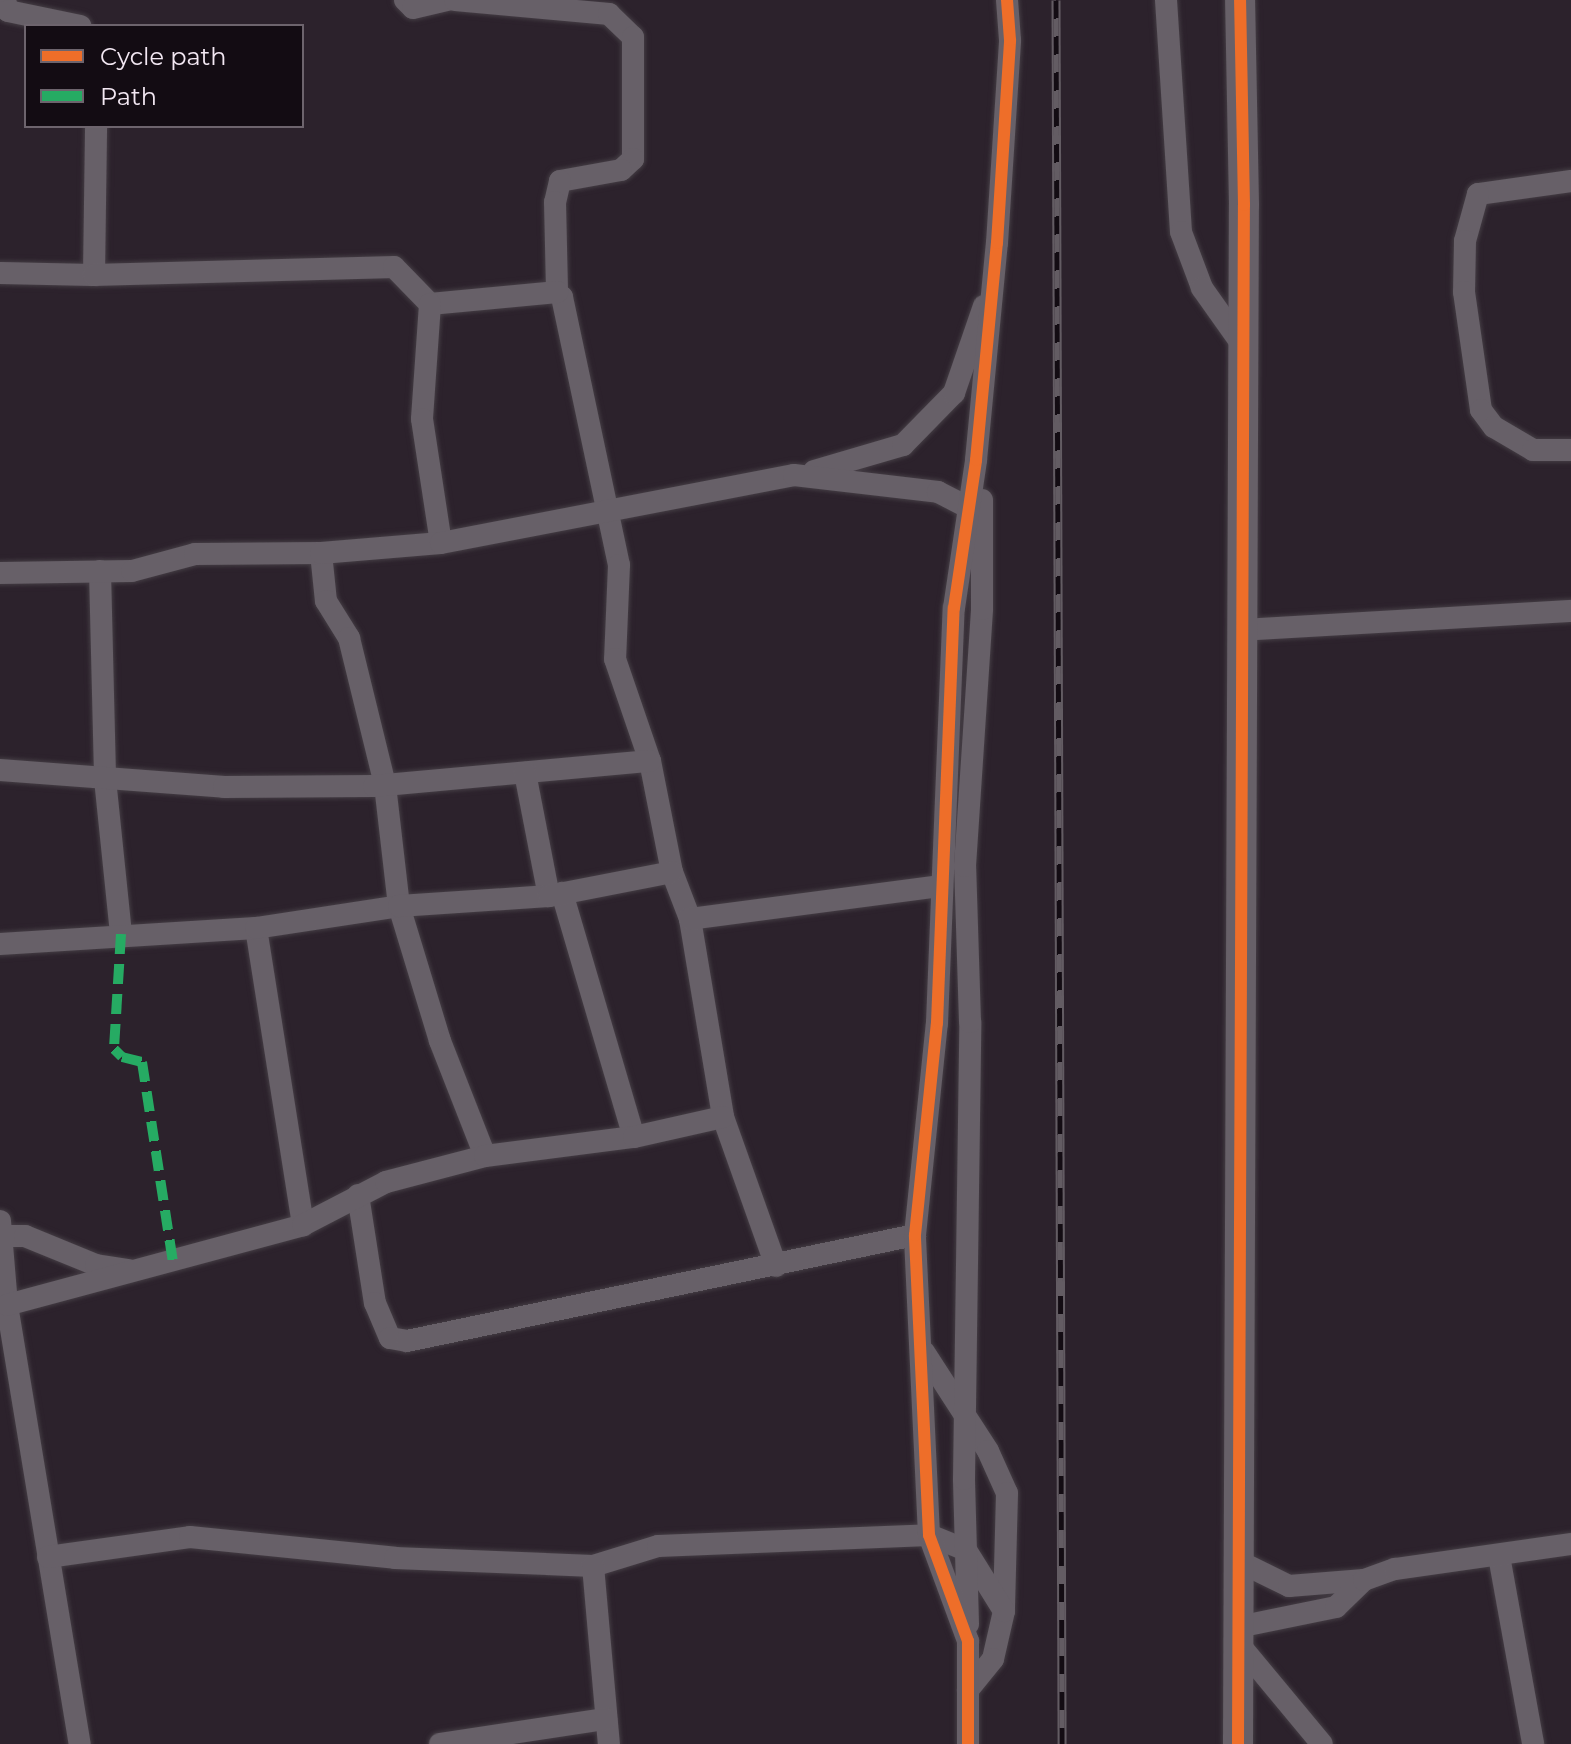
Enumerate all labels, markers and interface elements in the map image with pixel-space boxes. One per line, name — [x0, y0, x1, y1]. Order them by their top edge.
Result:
legend — [24, 24, 304, 128]
text: Cycle path — [100, 42, 227, 71]
text: Path — [100, 82, 157, 111]

